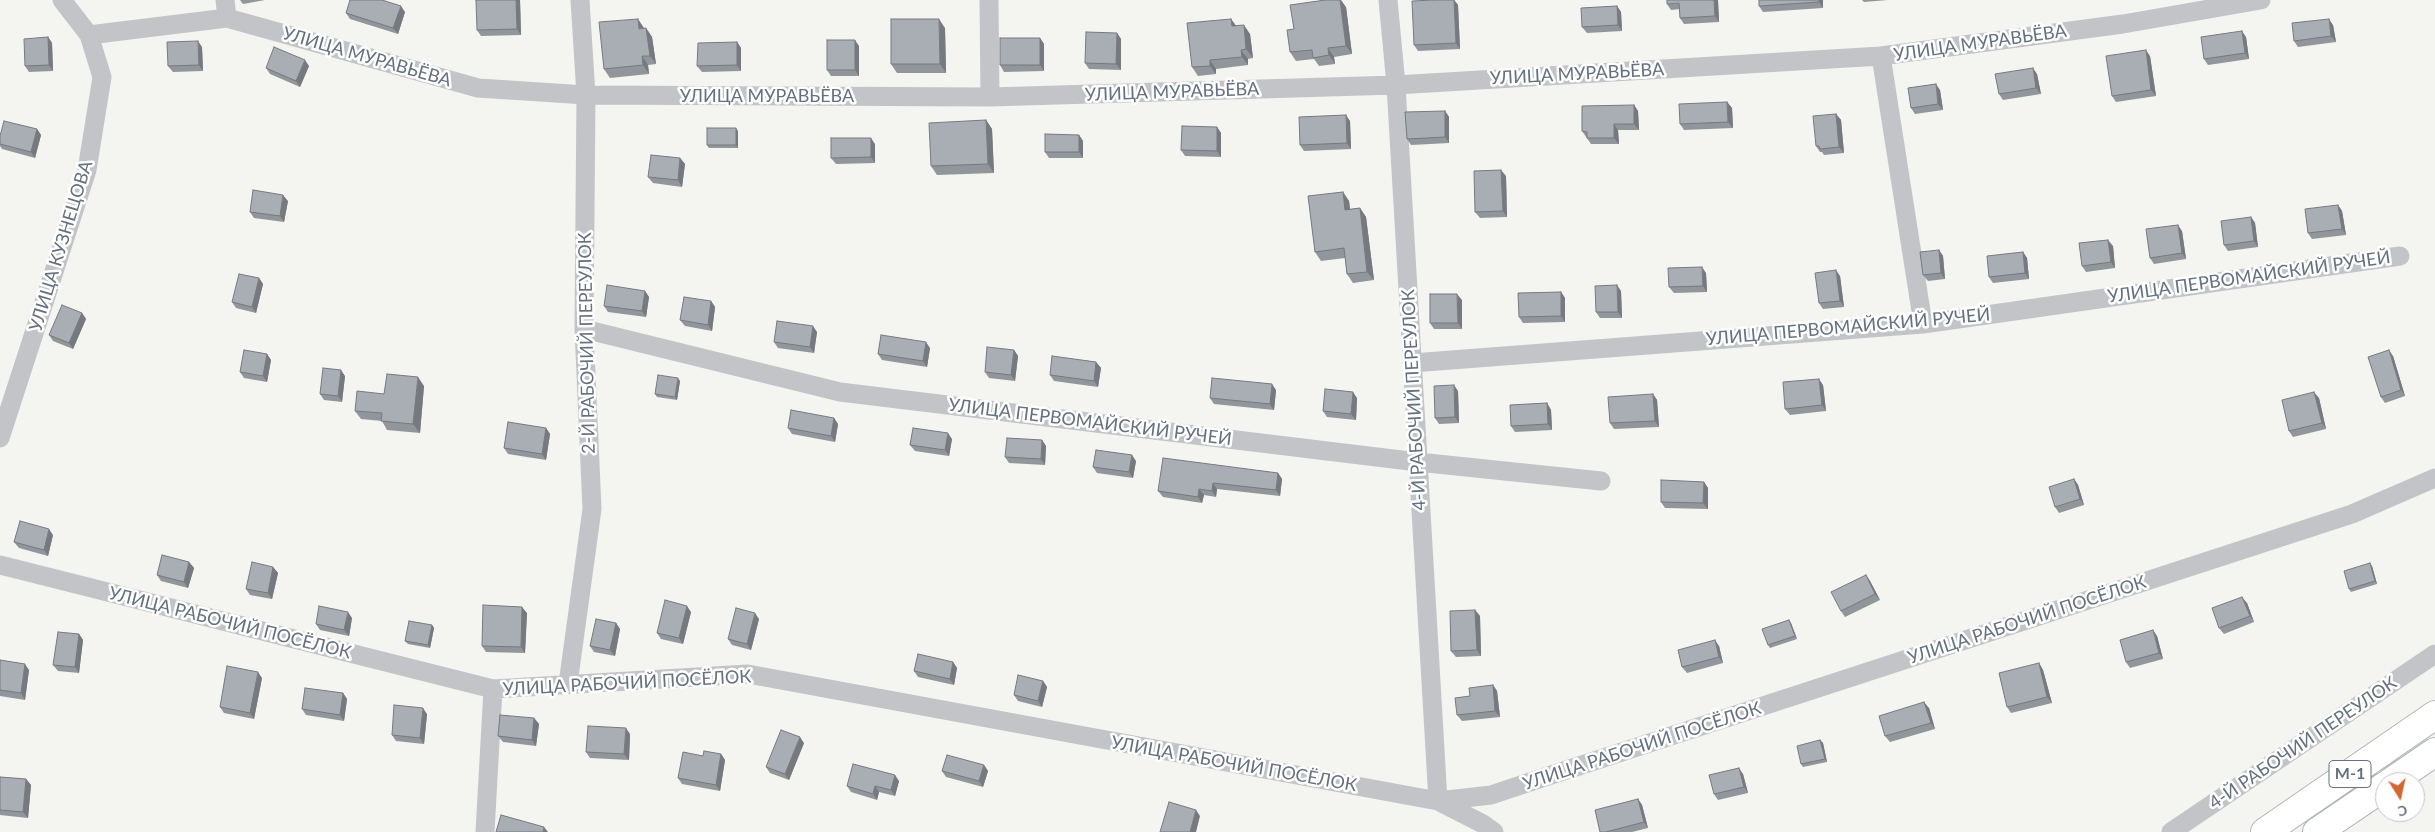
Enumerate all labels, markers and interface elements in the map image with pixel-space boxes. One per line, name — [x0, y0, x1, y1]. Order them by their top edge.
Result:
street label: УЛИЦА МУРАВЬЁВА — [1892, 20, 2068, 66]
street label: УЛИЦА МУРАВЬЁВА — [280, 23, 454, 91]
street label: УЛИЦА МУРАВЬЁВА — [1489, 59, 1665, 89]
street label: УЛИЦА МУРАВЬЁВА — [1084, 78, 1260, 106]
street label: УЛИЦА МУРАВЬЁВА — [680, 85, 854, 107]
street label: УЛИЦА КУЗНЕЦОВА — [25, 158, 97, 334]
street label: 2-Й РАБОЧИЙ ПЕРЕУЛОК — [574, 232, 600, 454]
street label: УЛИЦА ПЕРВОМАЙСКИЙ РУЧЕЙ — [2106, 246, 2392, 308]
street label: 4-Й РАБОЧИЙ ПЕРЕУЛОК — [1397, 289, 1431, 511]
street label: УЛИЦА ПЕРВОМАЙСКИЙ РУЧЕЙ — [1705, 304, 1991, 350]
street label: УЛИЦА ПЕРВОМАЙСКИЙ РУЧЕЙ — [947, 394, 1233, 450]
street label: УЛИЦА РАБОЧИЙ ПОСЁЛОК — [1905, 571, 2149, 669]
street label: УЛИЦА РАБОЧИЙ ПОСЁЛОК — [107, 582, 353, 664]
street label: УЛИЦА РАБОЧИЙ ПОСЁЛОК — [502, 666, 752, 700]
street label: 4-Й РАБОЧИЙ ПЕРЕУЛОК — [2205, 672, 2401, 814]
street label: УЛИЦА РАБОЧИЙ ПОСЁЛОК — [1520, 697, 1764, 795]
street label: УЛИЦА РАБОЧИЙ ПОСЁЛОК — [1109, 732, 1359, 796]
road number: М-1 — [2329, 761, 2371, 788]
north arrow — [2375, 772, 2425, 822]
text: С — [2396, 802, 2409, 820]

